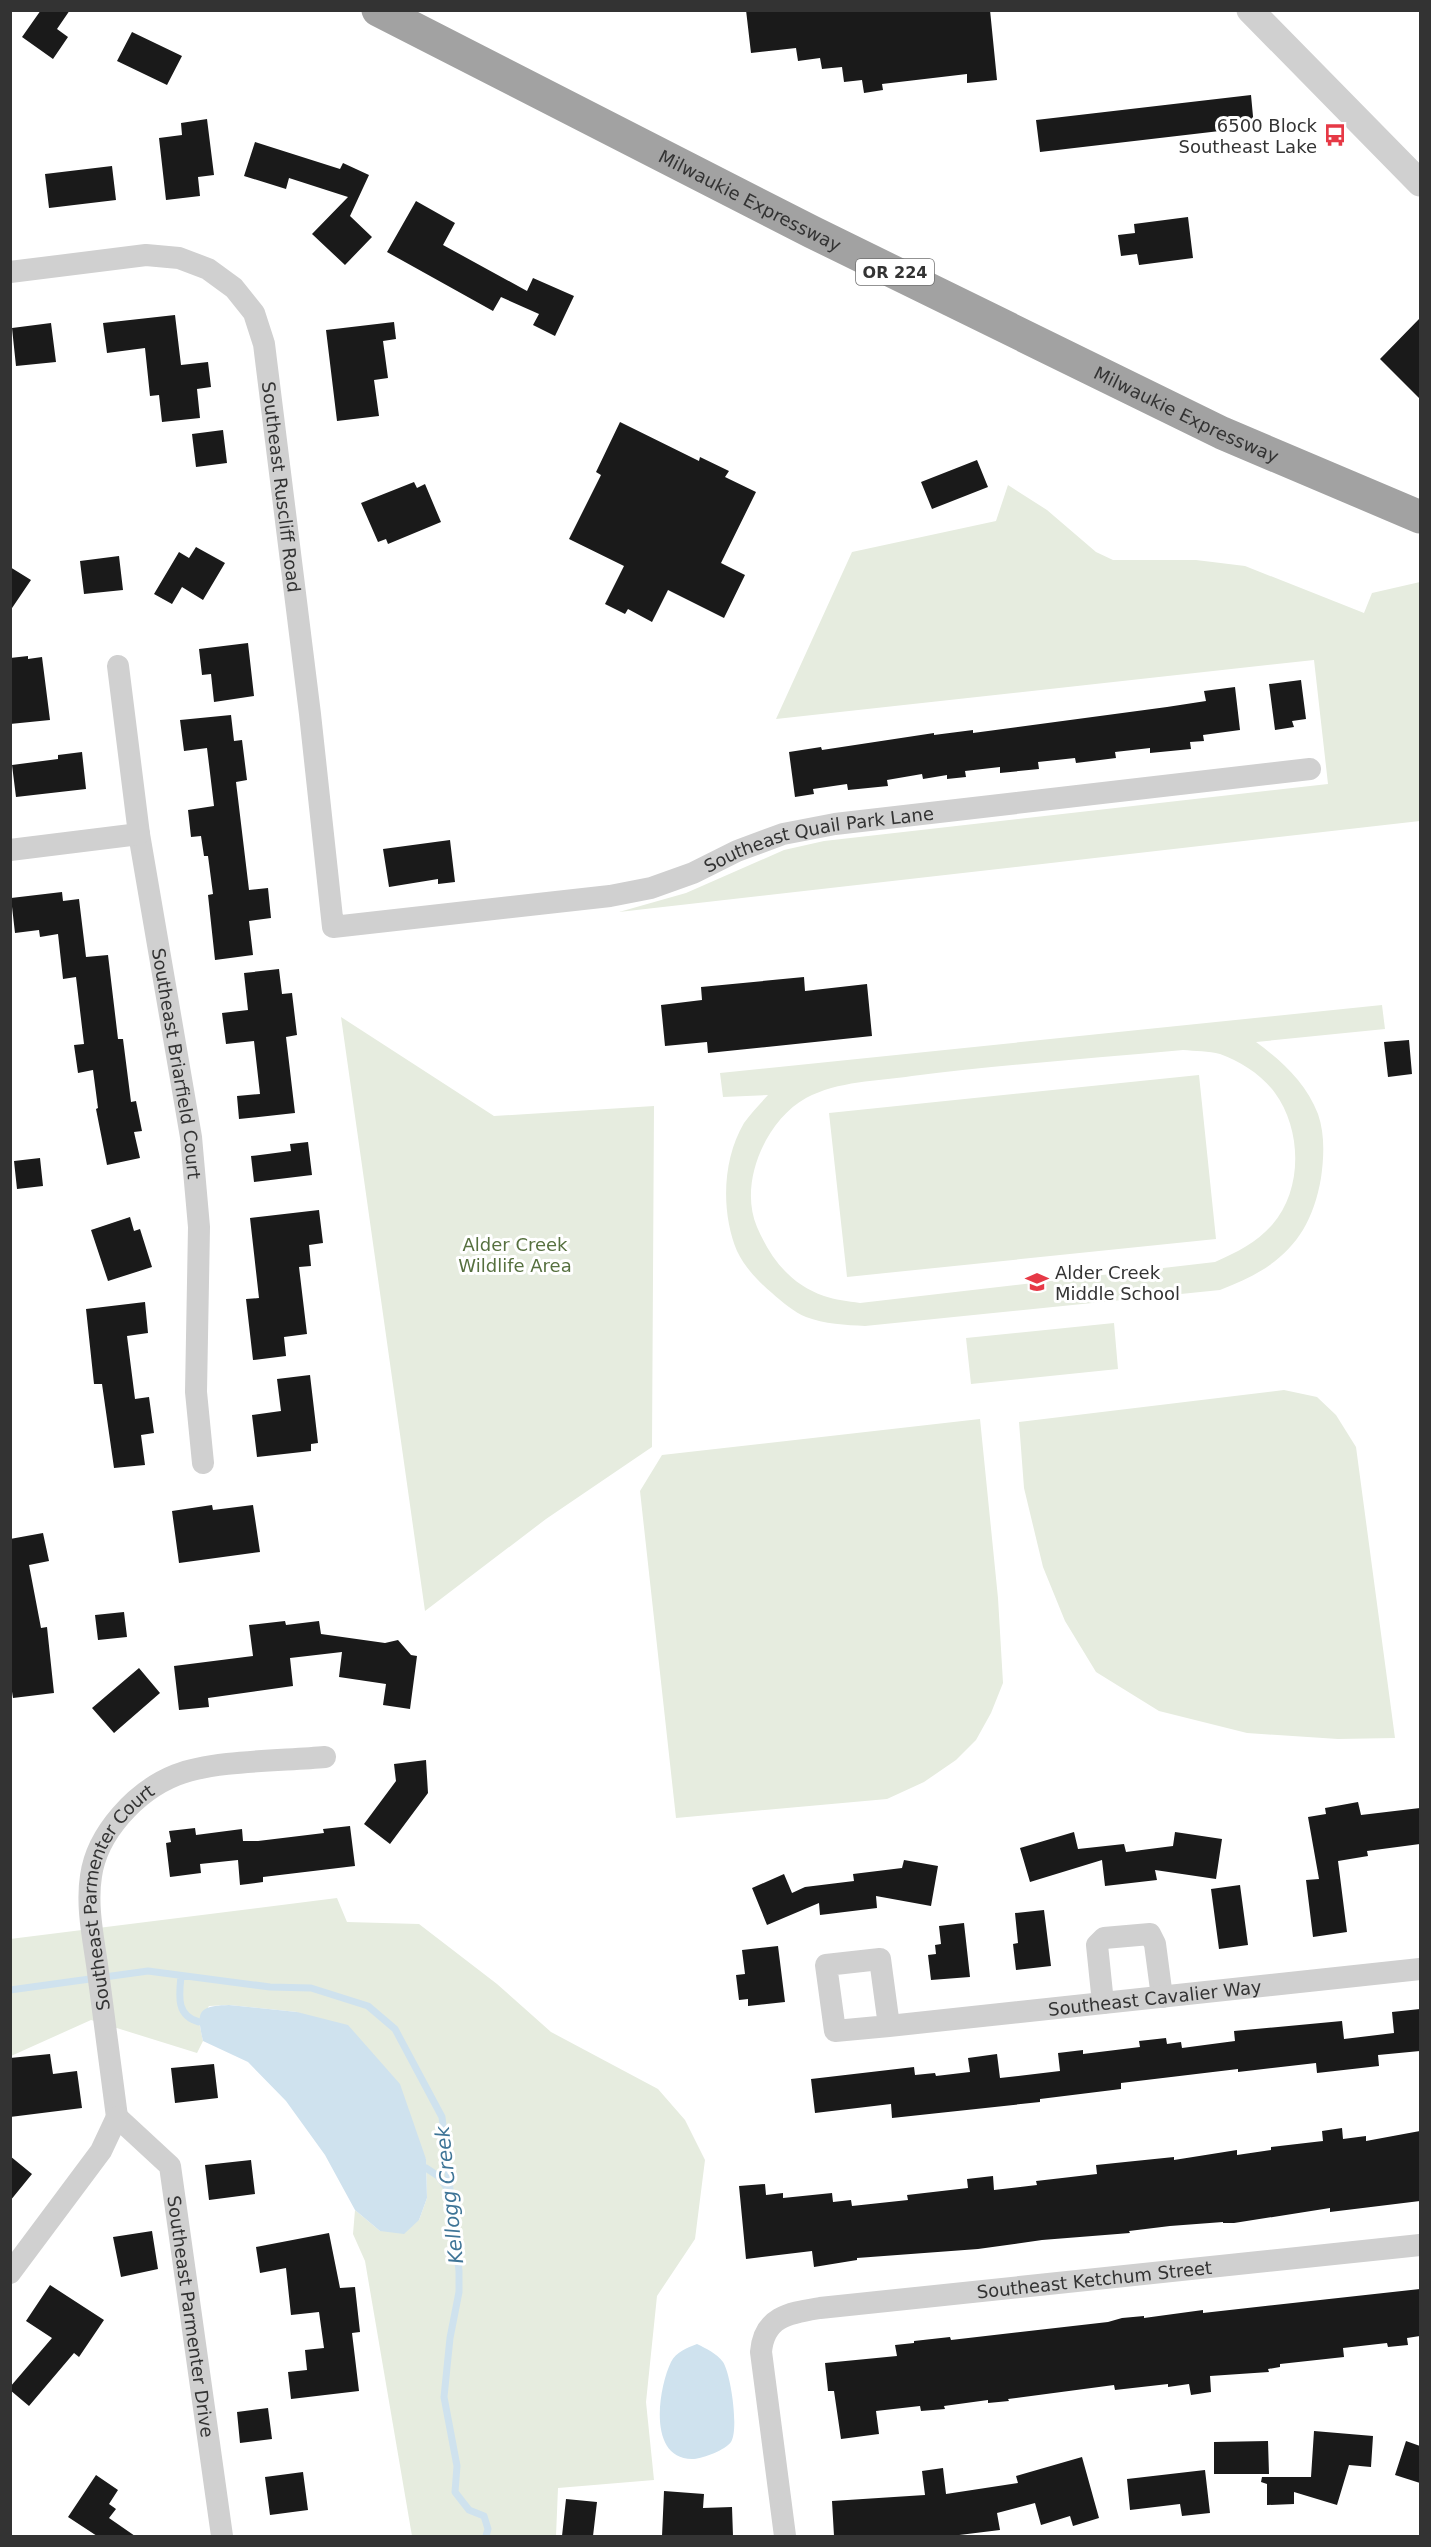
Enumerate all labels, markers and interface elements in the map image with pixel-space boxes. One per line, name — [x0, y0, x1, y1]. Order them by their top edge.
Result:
place label: 6500 Block Southeast Lake — [1179, 115, 1318, 157]
bus stop icon: 6500 Block Southeast Lake — [1322, 122, 1348, 148]
street label: Milwaukie Expressway — [656, 145, 845, 255]
road number: OR 224 — [856, 259, 934, 285]
street label: Milwaukie Expressway — [1091, 362, 1282, 467]
street label: Southeast Ruscliff Road — [258, 380, 305, 594]
street label: Southeast Quail Park Lane — [700, 802, 935, 876]
street label: Southeast Briarfield Court — [148, 946, 205, 1180]
park label: Alder Creek Wildlife Area — [458, 1234, 572, 1276]
place label: Alder Creek Middle School — [1055, 1262, 1180, 1304]
school or university icon: Alder Creek Middle School — [1024, 1269, 1050, 1295]
street label: Southeast Parmenter Court — [79, 1779, 158, 2012]
street label: Southeast Cavalier Way — [1047, 1976, 1263, 2019]
water label: Kellogg Creek — [430, 2124, 468, 2265]
street label: Southeast Parmenter Drive — [164, 2194, 219, 2439]
street label: Southeast Ketchum Street — [976, 2256, 1213, 2302]

